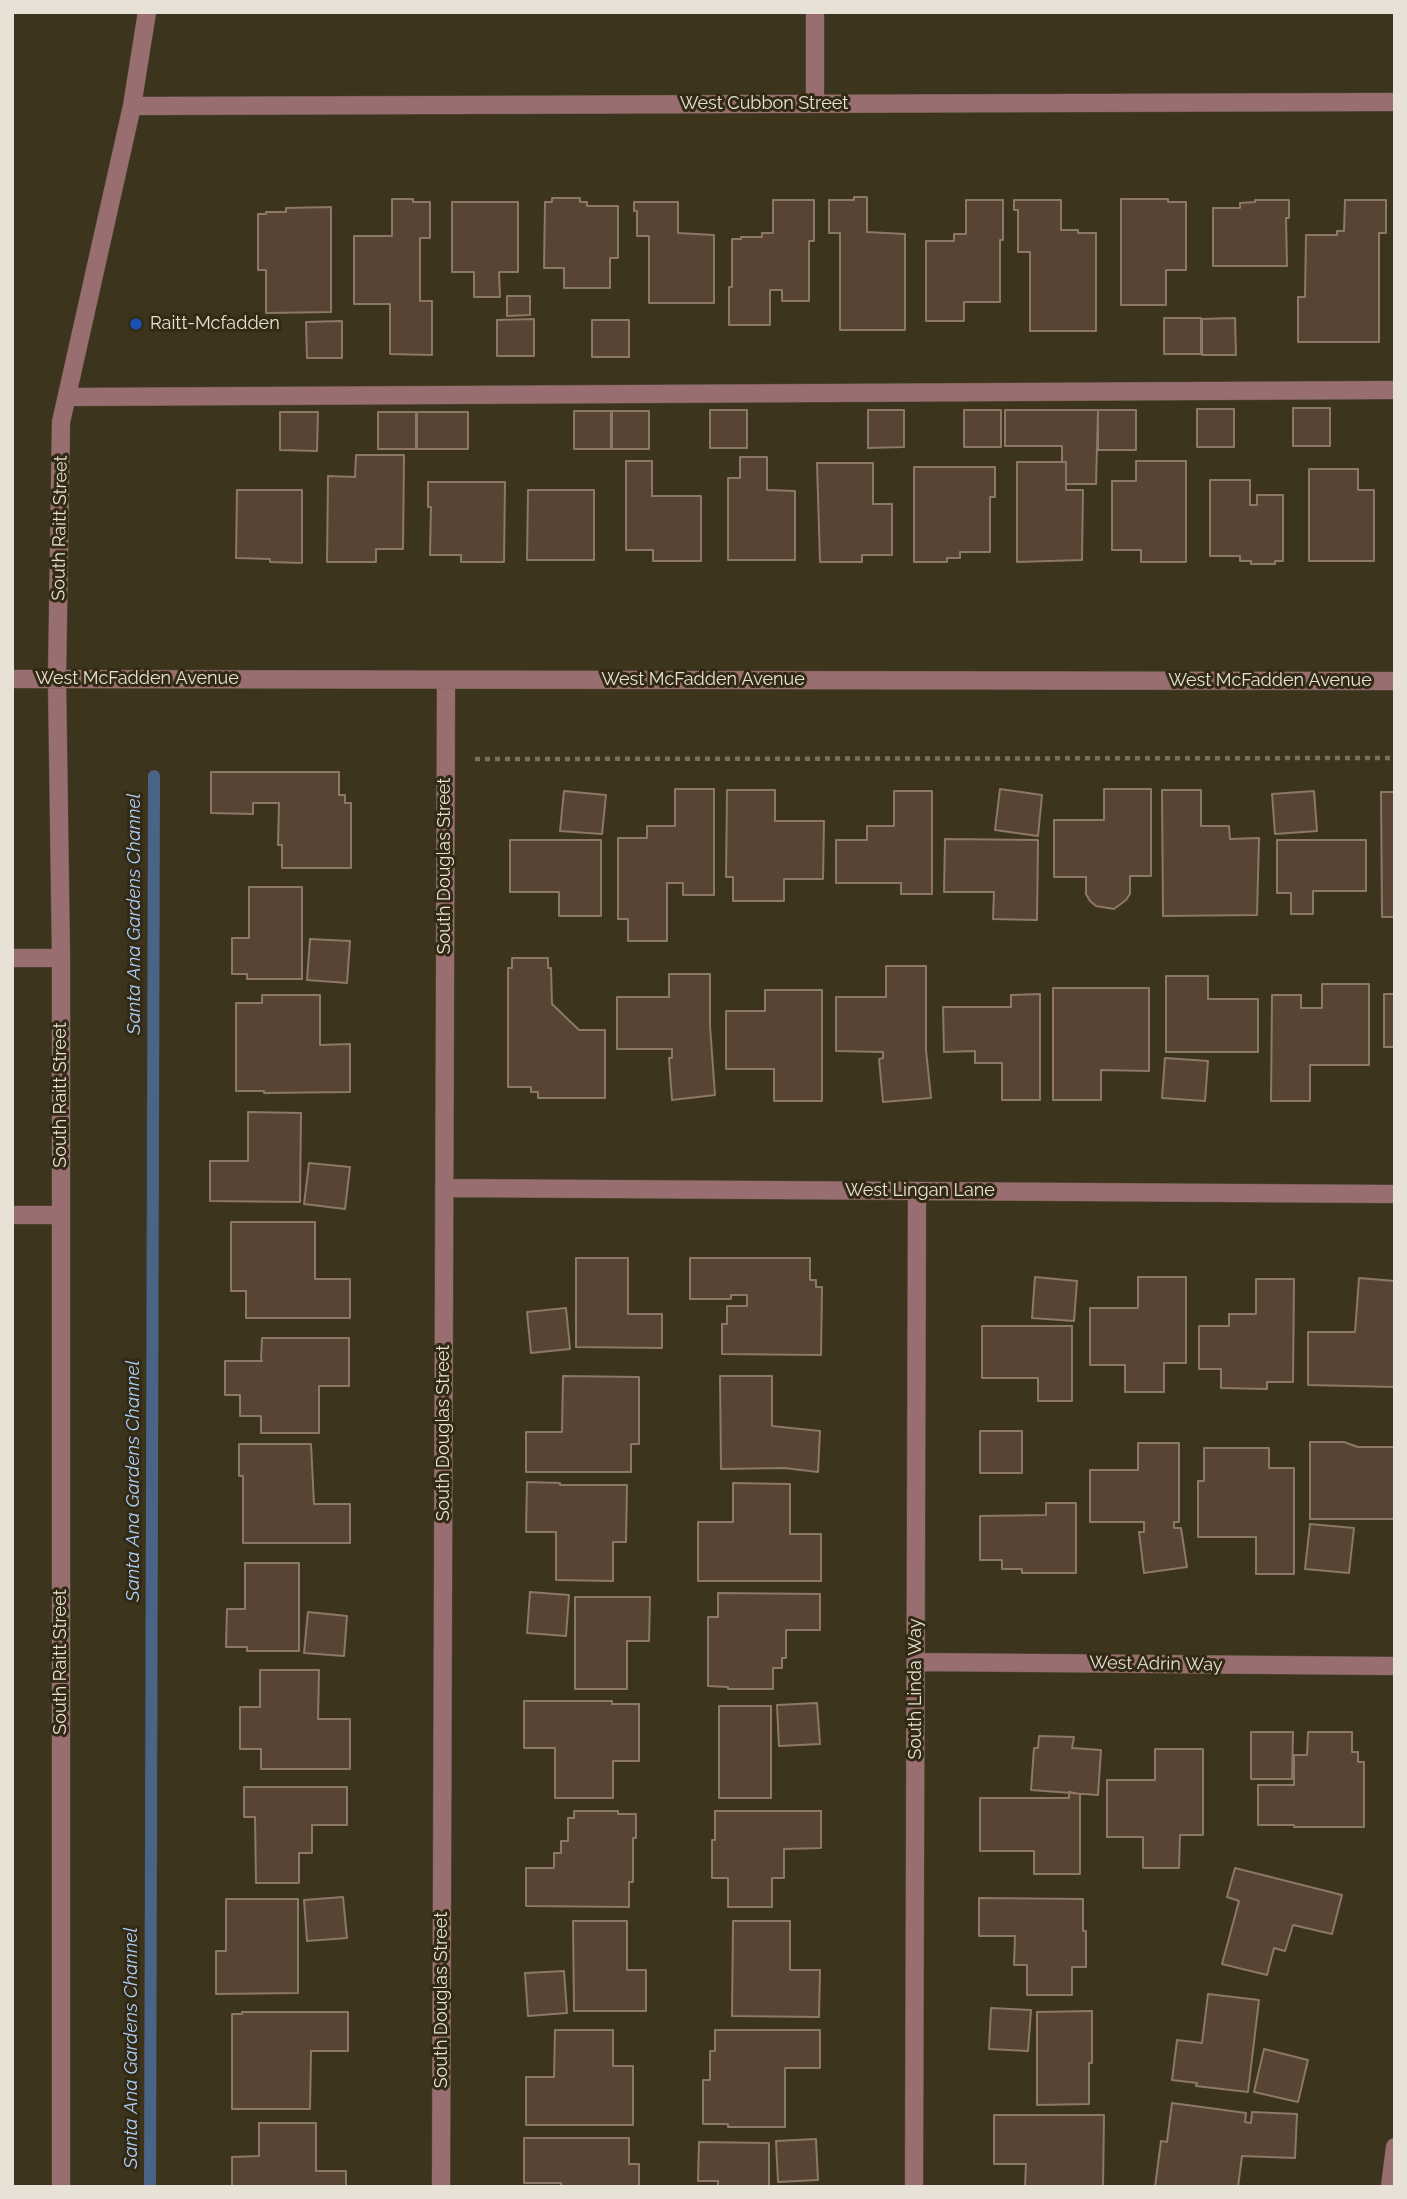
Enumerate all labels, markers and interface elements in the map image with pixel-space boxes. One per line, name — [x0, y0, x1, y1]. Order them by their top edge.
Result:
street label: West Cubbon Street — [680, 93, 848, 115]
place label: Raitt-Mcfadden — [150, 313, 280, 335]
marker: Raitt-Mcfadden — [128, 316, 144, 332]
street label: South Raitt Street — [48, 455, 72, 601]
street label: West McFadden Avenue — [35, 668, 239, 690]
street label: West McFadden Avenue — [601, 669, 805, 691]
street label: West McFadden Avenue — [1168, 670, 1372, 692]
street label: South Douglas Street — [434, 778, 456, 954]
water label: Santa Ana Gardens Channel — [123, 793, 145, 1035]
street label: South Raitt Street — [50, 1022, 72, 1168]
street label: West Lingan Lane — [845, 1180, 995, 1202]
street label: South Douglas Street — [433, 1345, 455, 1521]
water label: Santa Ana Gardens Channel — [122, 1360, 144, 1602]
street label: South Raitt Street — [50, 1589, 72, 1735]
street label: South Linda Way — [905, 1618, 927, 1760]
street label: West Adrin Way — [1089, 1652, 1223, 1676]
street label: South Douglas Street — [431, 1912, 453, 2088]
water label: Santa Ana Gardens Channel — [120, 1927, 142, 2169]

